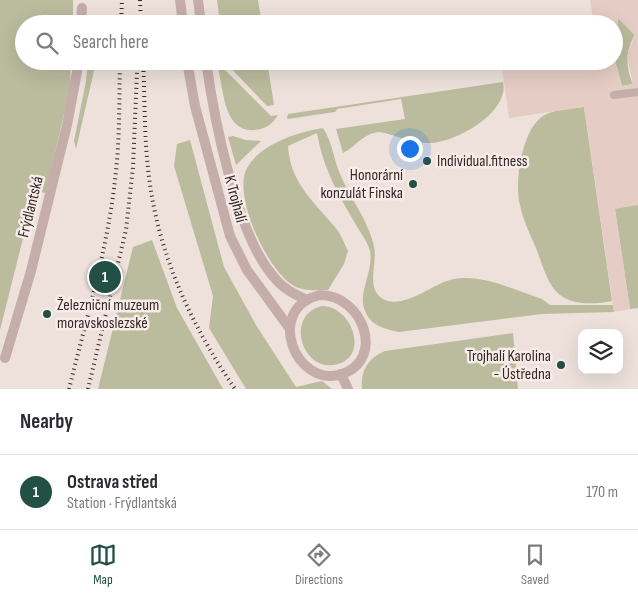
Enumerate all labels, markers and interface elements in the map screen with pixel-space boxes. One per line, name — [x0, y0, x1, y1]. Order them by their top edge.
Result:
search box — [15, 15, 623, 70]
icon: search — [33, 29, 61, 57]
text: Search here — [73, 31, 149, 54]
your location — [397, 136, 423, 162]
place label: Individual.fitness — [437, 152, 528, 171]
marker: Individual.fitness — [421, 155, 433, 167]
place label: Honorární konzulát Finska — [321, 166, 403, 203]
street label: K Trojhalí — [220, 173, 250, 225]
street label: Frýdlantská — [14, 174, 48, 240]
marker: Honorární konzulát Finska — [407, 178, 419, 190]
pin: 1 — [89, 258, 121, 296]
place label: Železniční muzeum moravskoslezské — [57, 296, 159, 333]
marker: Železniční muzeum moravskoslezské — [41, 308, 53, 320]
map controls — [578, 329, 623, 374]
button: layers — [578, 329, 623, 374]
place label: Trojhalí Karolina - Ústředna — [467, 347, 551, 384]
marker: Trojhalí Karolina - Ústředna — [555, 359, 567, 371]
text: Nearby — [20, 409, 73, 434]
text: Ostrava střed — [67, 471, 158, 494]
text: 1 — [33, 483, 39, 502]
text: 170 m — [586, 483, 618, 502]
text: Station · Frýdlantská — [67, 494, 177, 513]
tab: Map — [89, 541, 117, 588]
tab: Directions — [295, 541, 343, 588]
tab: Saved — [521, 541, 549, 588]

